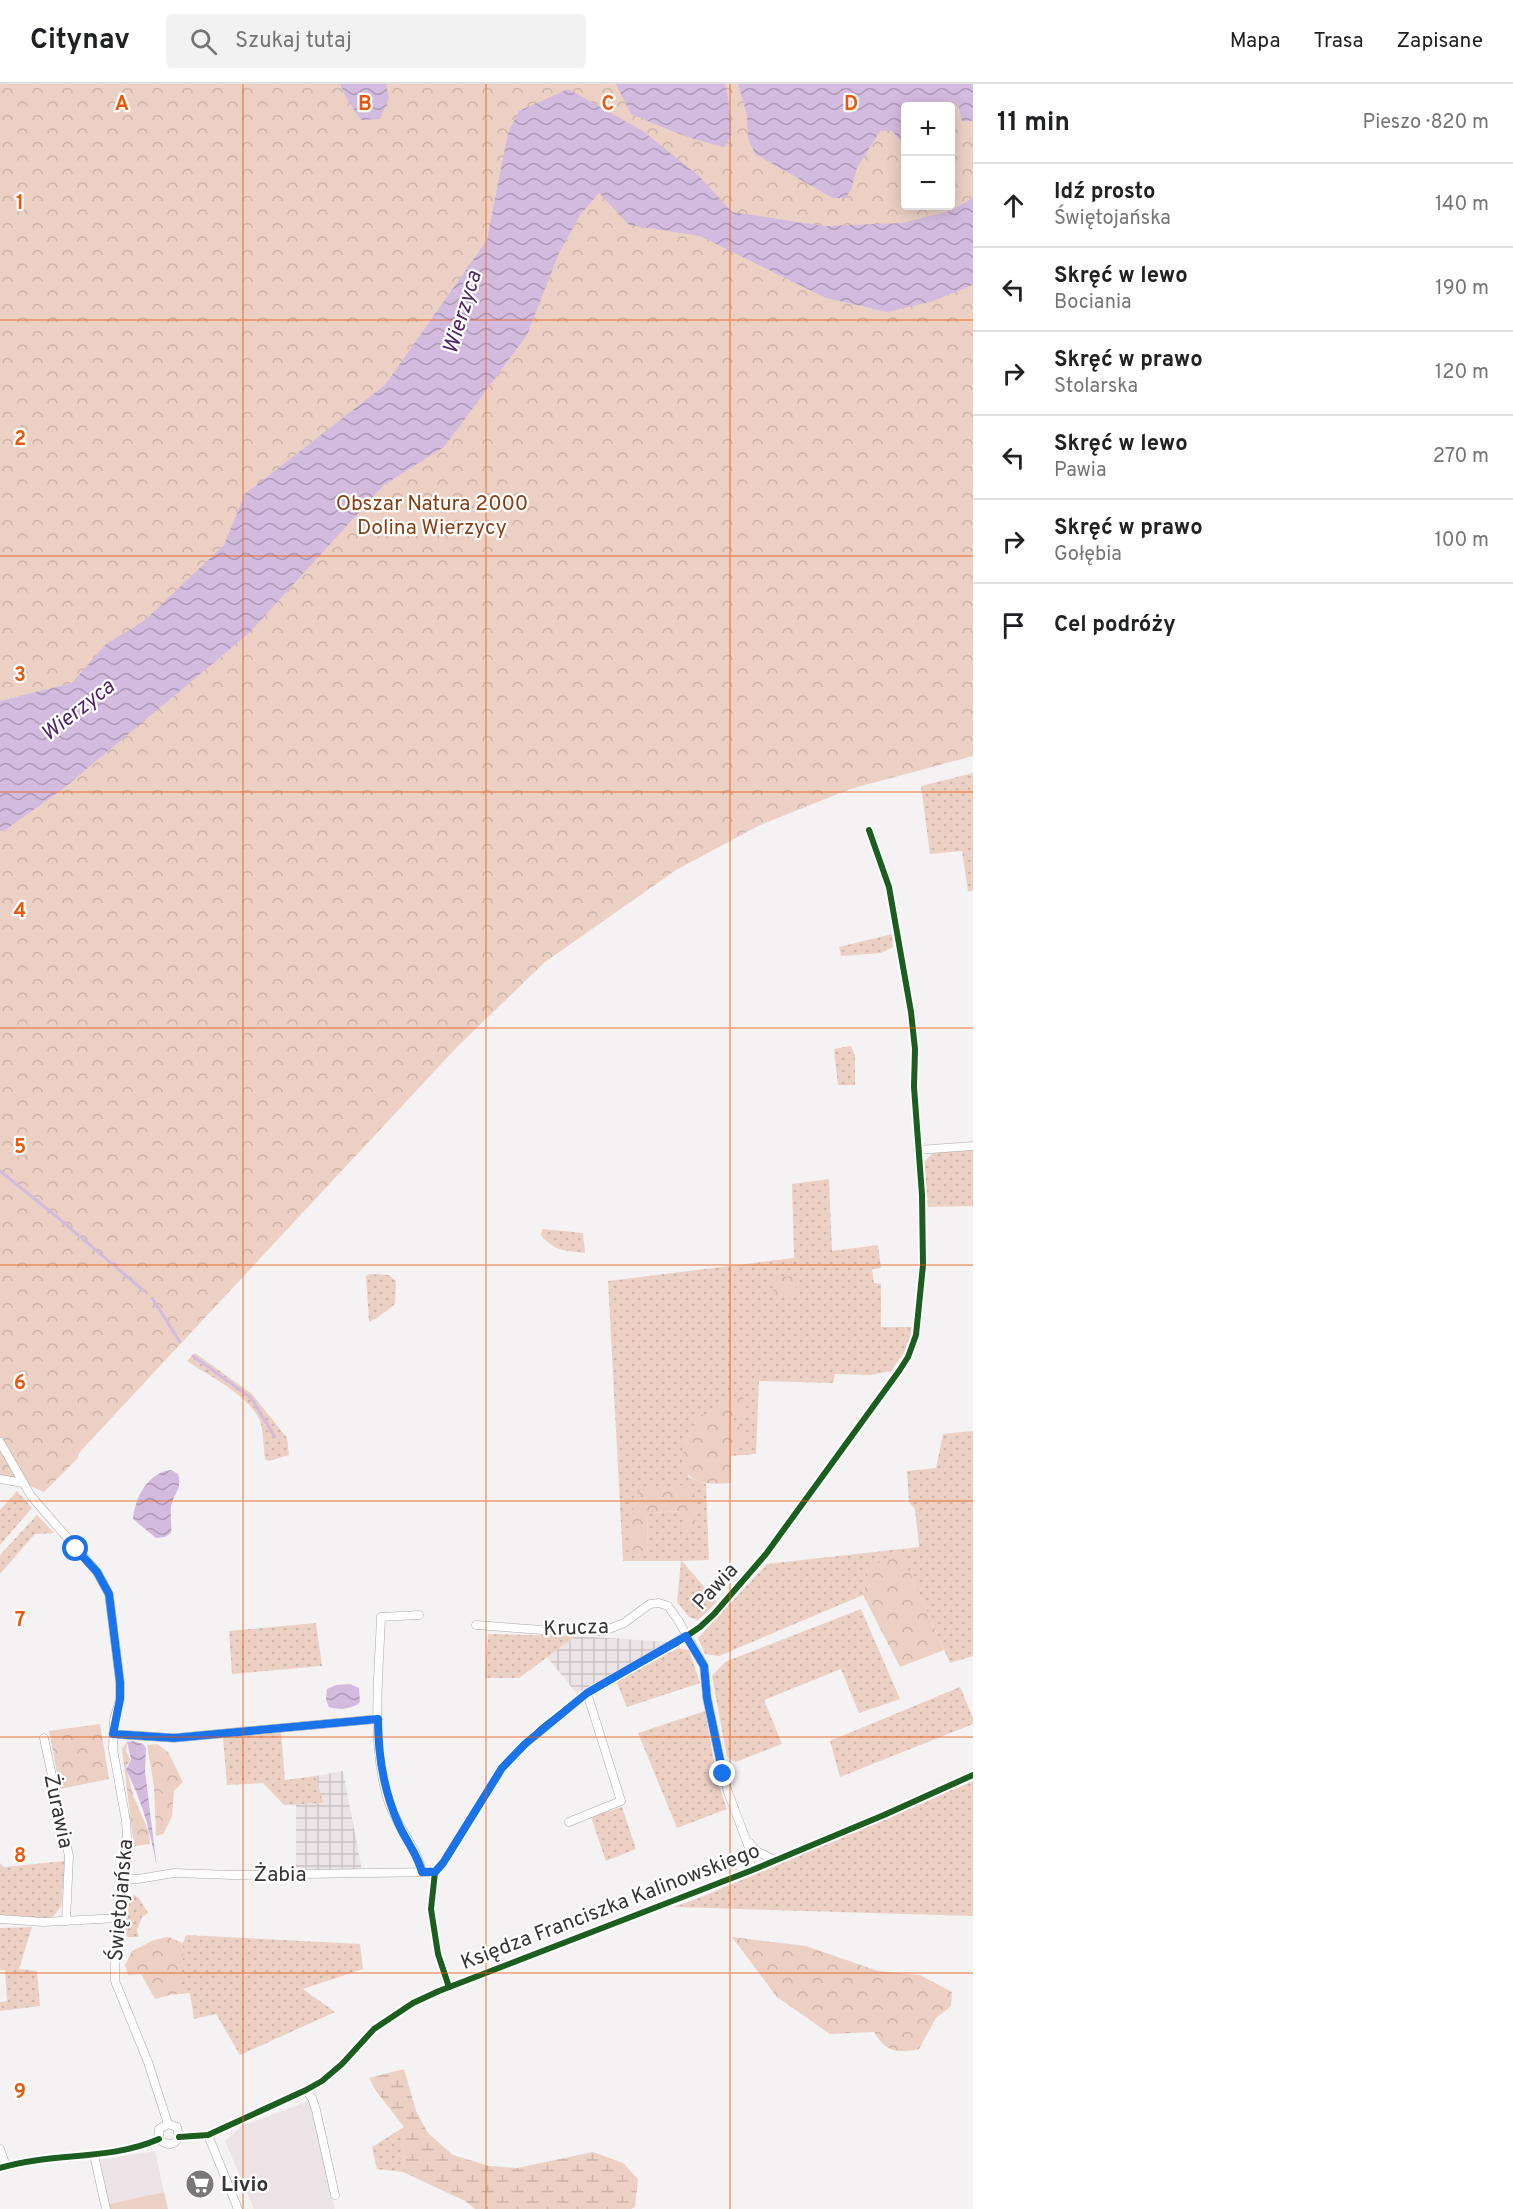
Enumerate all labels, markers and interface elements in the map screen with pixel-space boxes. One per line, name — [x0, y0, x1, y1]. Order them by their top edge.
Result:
search box — [166, 14, 586, 68]
text: Citynav — [30, 23, 130, 59]
icon: search — [187, 25, 220, 58]
text: Szukaj tutaj — [235, 28, 352, 55]
text: Mapa — [1230, 28, 1281, 55]
text: Trasa — [1314, 28, 1363, 55]
text: Zapisane — [1396, 28, 1483, 55]
text: A — [115, 92, 129, 118]
text: B — [358, 92, 372, 118]
text: C — [602, 92, 614, 118]
text: D — [844, 92, 858, 118]
map controls — [901, 102, 955, 210]
button: + — [901, 102, 955, 156]
text: 11 min — [997, 107, 1070, 140]
text: Pieszo · 820 m — [1363, 110, 1489, 136]
button: − — [901, 156, 955, 210]
text: Idź prosto — [1054, 179, 1156, 206]
icon: ahead — [997, 189, 1030, 222]
text: 1 — [16, 191, 24, 217]
text: 140 m — [1435, 192, 1489, 218]
text: Świętojańska — [1054, 206, 1171, 232]
text: Skręć w lewo — [1054, 263, 1188, 290]
water label: Wierzyca — [438, 267, 489, 358]
icon: left — [997, 273, 1030, 306]
text: 190 m — [1435, 276, 1489, 302]
text: Bociania — [1054, 290, 1132, 316]
text: Skręć w prawo — [1054, 347, 1203, 374]
icon: right — [997, 357, 1030, 390]
text: 120 m — [1435, 360, 1489, 386]
text: Stolarska — [1054, 374, 1138, 400]
text: 2 — [14, 427, 26, 453]
text: Skręć w lewo — [1054, 431, 1188, 458]
icon: left — [997, 441, 1030, 474]
text: 270 m — [1433, 444, 1489, 470]
text: Pawia — [1054, 458, 1106, 484]
park label: Obszar Natura 2000 Dolina Wierzycy — [336, 491, 528, 542]
text: Skręć w prawo — [1054, 515, 1203, 542]
icon: right — [997, 525, 1030, 558]
text: 100 m — [1434, 528, 1489, 554]
text: Gołębia — [1054, 542, 1122, 568]
icon: arrive — [997, 609, 1030, 642]
text: Cel podróży — [1054, 612, 1176, 639]
text: 3 — [14, 663, 26, 689]
water label: Wierzyca — [36, 674, 121, 748]
text: 4 — [14, 899, 26, 925]
text: 5 — [14, 1135, 26, 1161]
text: 6 — [14, 1371, 26, 1397]
route start — [62, 1535, 88, 1561]
street label: Pawia — [687, 1558, 745, 1616]
text: 7 — [15, 1608, 25, 1634]
street label: Krucza — [543, 1614, 609, 1643]
route end — [709, 1760, 735, 1786]
street label: Żurawia — [36, 1772, 79, 1851]
street label: Świętojańska — [102, 1838, 140, 1962]
street label: Księdza Franciszka Kalinowskiego — [457, 1838, 764, 1977]
text: 8 — [14, 1844, 26, 1870]
street label: Żabia — [254, 1862, 306, 1889]
text: 9 — [14, 2080, 26, 2106]
supermarket icon: Livio — [184, 2168, 216, 2200]
place label: Livio — [221, 2172, 268, 2199]

